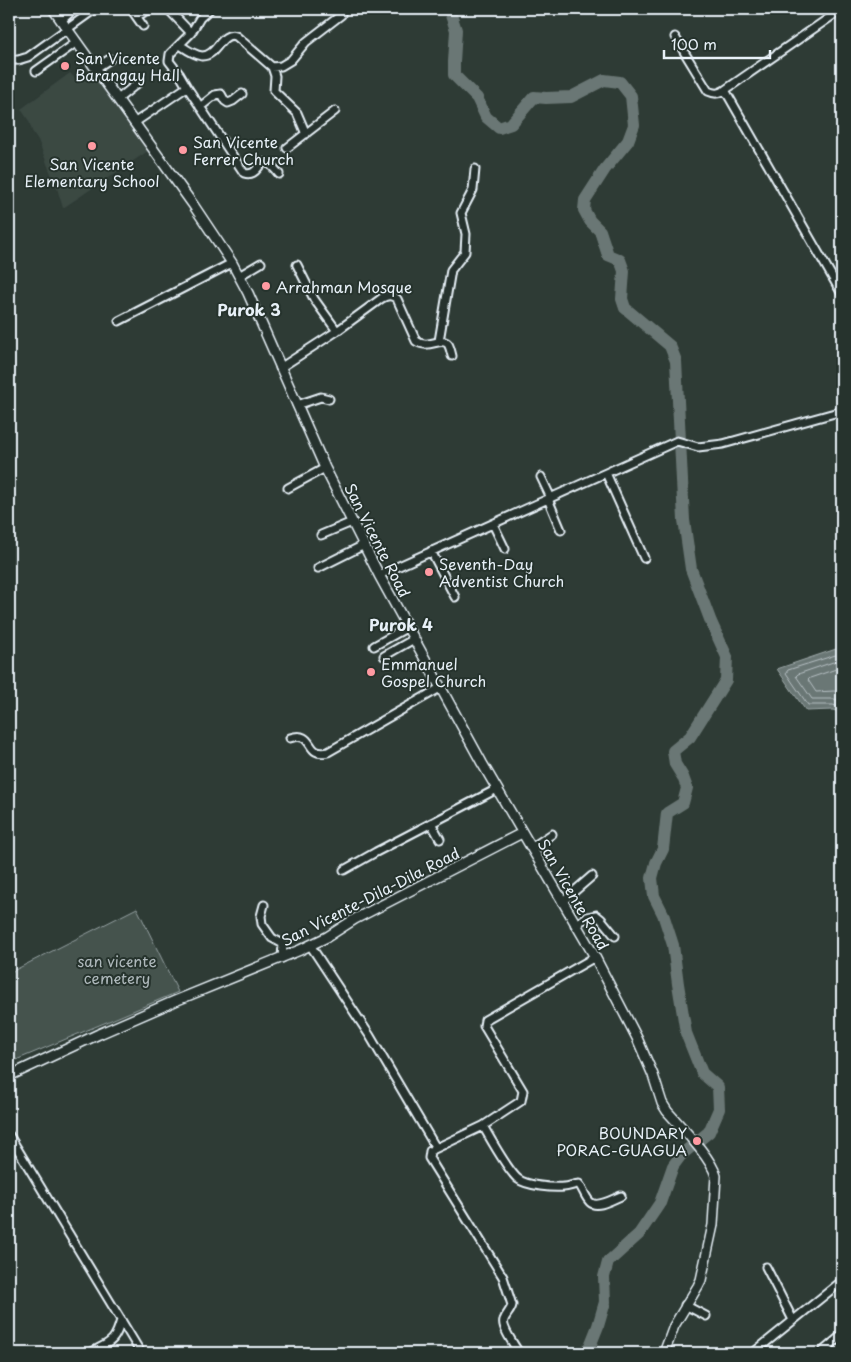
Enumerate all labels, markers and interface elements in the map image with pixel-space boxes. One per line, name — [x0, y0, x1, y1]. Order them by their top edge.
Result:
scale bar — [664, 28, 770, 60]
text: 100 m — [671, 32, 717, 55]
place label: San Vicente Barangay Hall — [75, 46, 180, 86]
marker: San Vicente Barangay Hall — [59, 60, 71, 72]
place label: San Vicente Ferrer Church — [193, 130, 294, 170]
marker: San Vicente Elementary School — [86, 140, 98, 152]
marker: San Vicente Ferrer Church — [177, 144, 189, 156]
place label: San Vicente Elementary School — [24, 152, 160, 192]
place label: Arrahman Mosque — [276, 275, 412, 298]
marker: Arrahman Mosque — [260, 280, 272, 292]
district label: Purok 3 — [217, 297, 281, 321]
street label: San Vicente Road — [339, 479, 417, 601]
place label: Seventh-Day Adventist Church — [439, 552, 564, 592]
marker: Seventh-Day Adventist Church — [423, 566, 435, 578]
district label: Purok 4 — [369, 612, 433, 636]
place label: Emmanuel Gospel Church — [381, 652, 486, 692]
marker: Emmanuel Gospel Church — [365, 666, 377, 678]
street label: San Vicente Road — [533, 834, 615, 954]
street label: San Vicente-Dila-Dila Road — [277, 841, 463, 951]
park label: san vicente cemetery — [77, 949, 157, 989]
place label: BOUNDARY PORAC-GUAGUA — [556, 1121, 687, 1161]
marker: BOUNDARY PORAC-GUAGUA — [691, 1135, 703, 1147]

